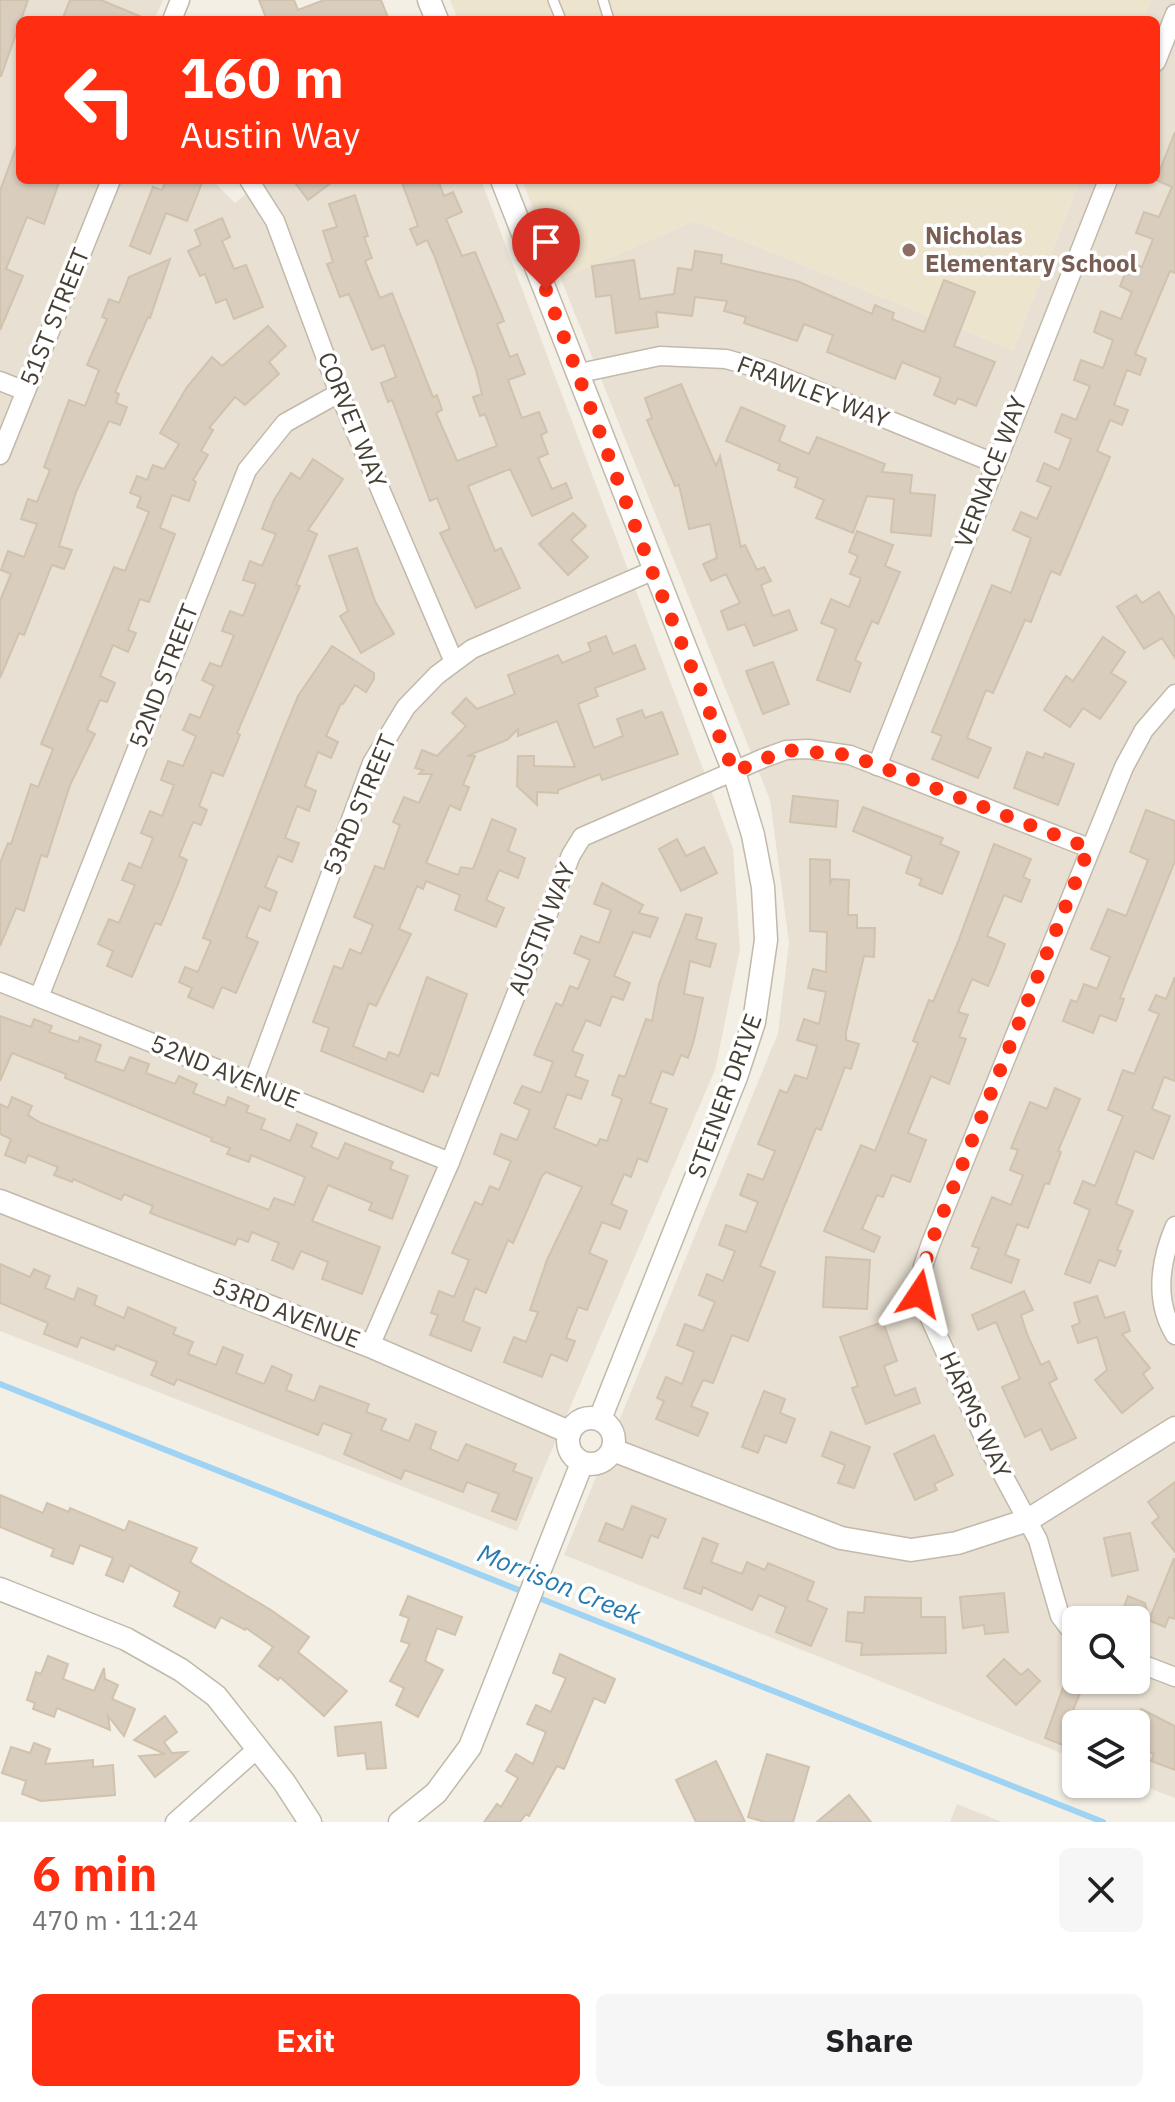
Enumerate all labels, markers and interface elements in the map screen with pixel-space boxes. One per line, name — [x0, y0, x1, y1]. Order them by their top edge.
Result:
text: 160 m — [180, 41, 344, 113]
icon: left — [48, 48, 152, 152]
text: Austin Way — [180, 111, 360, 158]
pin — [512, 208, 580, 290]
place label: Nicholas Elementary School — [925, 219, 1137, 279]
icon: arrive — [524, 220, 568, 264]
marker: Nicholas Elementary School — [900, 241, 918, 259]
street label: 51ST STREET — [12, 243, 96, 390]
street label: CORVET WAY — [311, 347, 395, 492]
street label: FRAWLEY WAY — [733, 347, 894, 435]
street label: VERNACE WAY — [946, 391, 1034, 552]
street label: 52ND STREET — [121, 599, 205, 752]
street label: 53RD STREET — [315, 729, 403, 880]
street label: AUSTIN WAY — [500, 858, 582, 1000]
street label: STEINER DRIVE — [680, 1009, 769, 1182]
street label: 52ND AVENUE — [146, 1027, 305, 1115]
position arrow — [877, 1252, 961, 1336]
street label: 53RD AVENUE — [208, 1269, 365, 1355]
street label: HARMS WAY — [933, 1346, 1019, 1483]
water label: Morrison Creek — [473, 1535, 646, 1631]
map controls — [1062, 1606, 1150, 1798]
button: search — [1062, 1606, 1150, 1694]
button: layers — [1062, 1710, 1150, 1798]
text: 6 min — [32, 1842, 157, 1904]
button: close — [1059, 1848, 1143, 1932]
text: 470 m · 11:24 — [32, 1903, 198, 1937]
button: Exit — [32, 1994, 580, 2086]
button: Share — [596, 1994, 1143, 2086]

